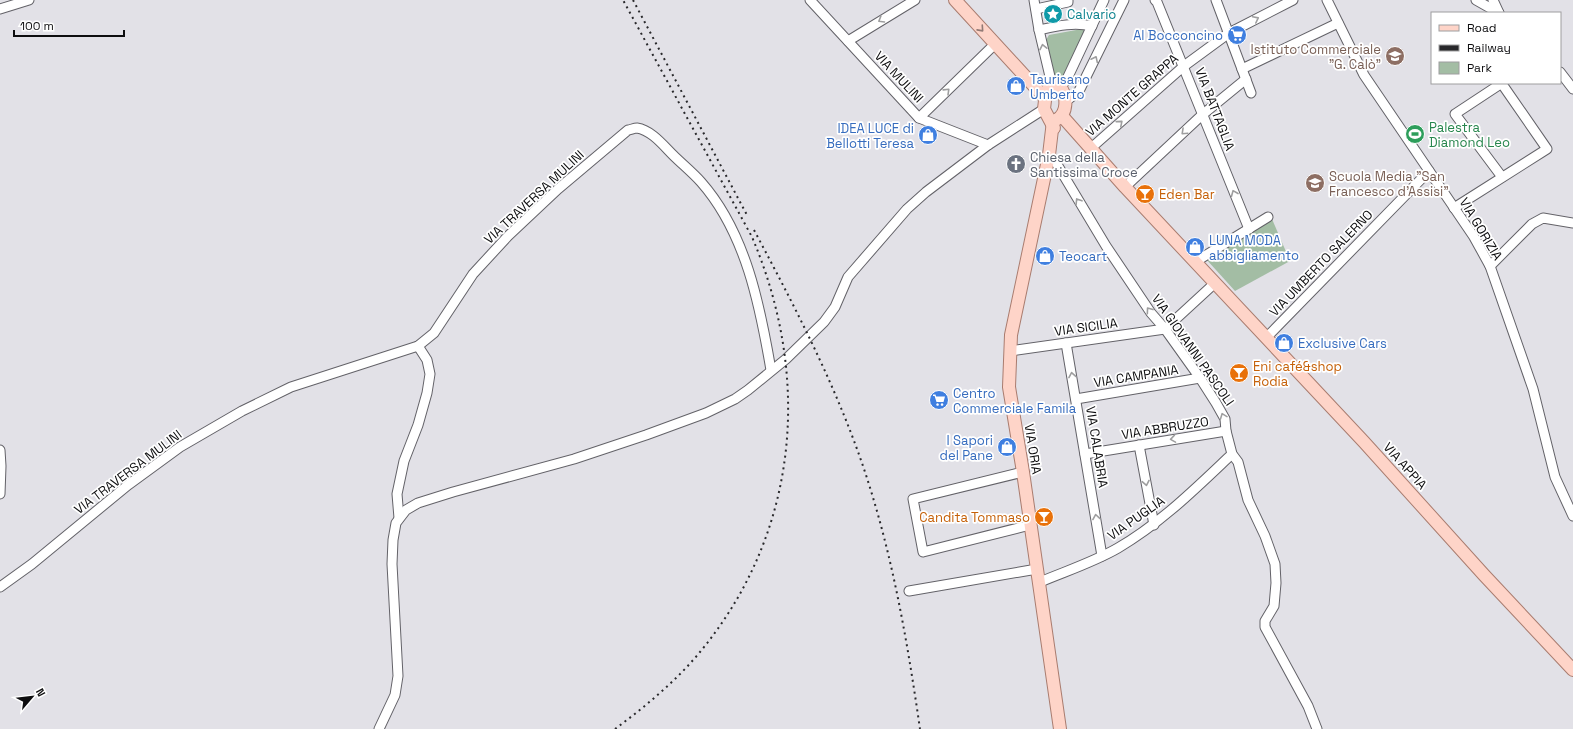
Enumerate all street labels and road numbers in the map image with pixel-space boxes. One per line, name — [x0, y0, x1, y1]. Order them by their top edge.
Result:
street label: VIA MULINI — [871, 48, 927, 106]
street label: VIA MONTE GRAPPA — [1082, 50, 1182, 140]
street label: VIA BATTAGLIA — [1191, 65, 1239, 153]
street label: VIA TRAVERSA MULINI — [481, 146, 587, 248]
street label: VIA GORIZIA — [1456, 195, 1506, 263]
street label: VIA UMBERTO SALERNO — [1266, 206, 1376, 320]
street label: VIA GIOVANNI PASCOLI — [1148, 291, 1238, 409]
street label: VIA SICILIA — [1053, 314, 1119, 340]
street label: VIA CAMPANIA — [1092, 361, 1180, 391]
street label: VIA CALABRIA — [1082, 405, 1112, 489]
street label: VIA ABBRUZZO — [1120, 413, 1210, 443]
street label: VIA ORIA — [1021, 423, 1045, 475]
street label: VIA TRAVERSA MULINI — [71, 426, 185, 518]
street label: VIA APPIA — [1379, 439, 1431, 493]
street label: VIA PUGLIA — [1104, 492, 1168, 544]

